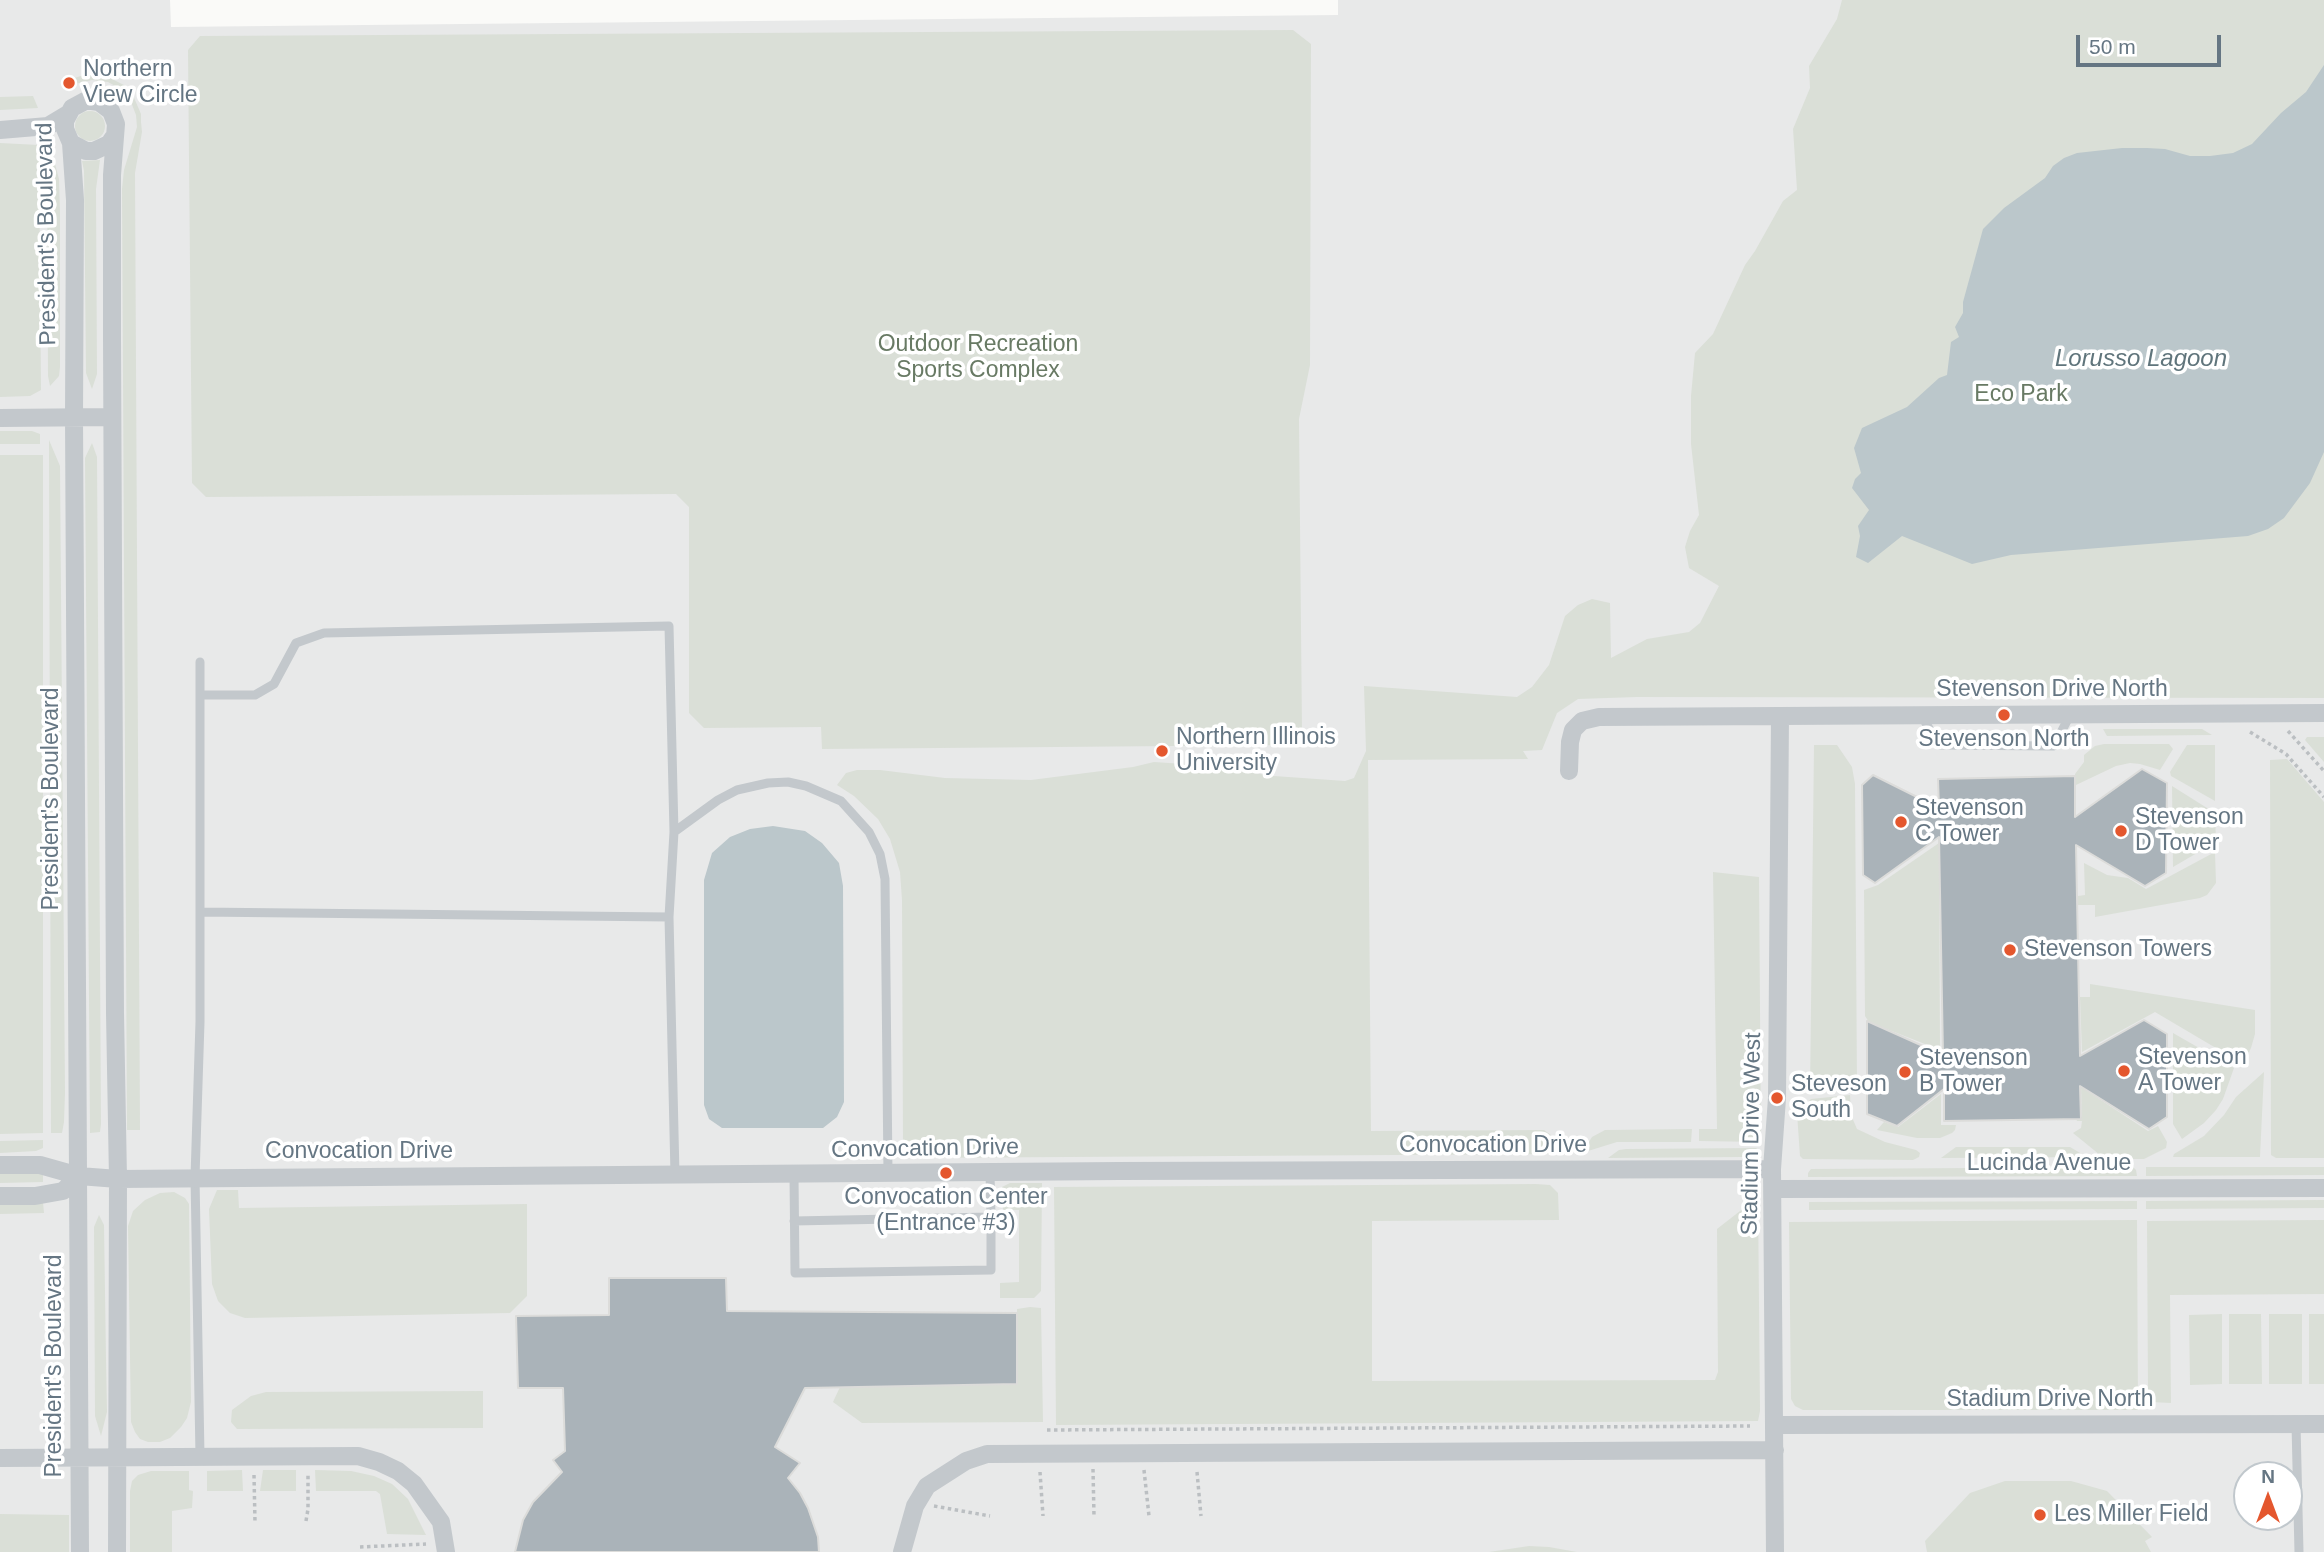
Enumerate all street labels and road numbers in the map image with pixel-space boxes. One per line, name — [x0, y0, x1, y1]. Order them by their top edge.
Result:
street label: President's Boulevard — [31, 122, 63, 346]
street label: Stevenson Drive North — [1936, 676, 2168, 704]
street label: President's Boulevard — [38, 687, 66, 911]
street label: Stadium Drive West — [1736, 1032, 1768, 1236]
street label: Convocation Drive — [1399, 1132, 1587, 1160]
street label: Convocation Drive — [831, 1134, 1019, 1164]
street label: Convocation Drive — [265, 1138, 453, 1166]
street label: Lucinda Avenue — [1967, 1150, 2131, 1178]
street label: President's Boulevard — [41, 1254, 69, 1478]
street label: Stadium Drive North — [1946, 1386, 2154, 1414]

